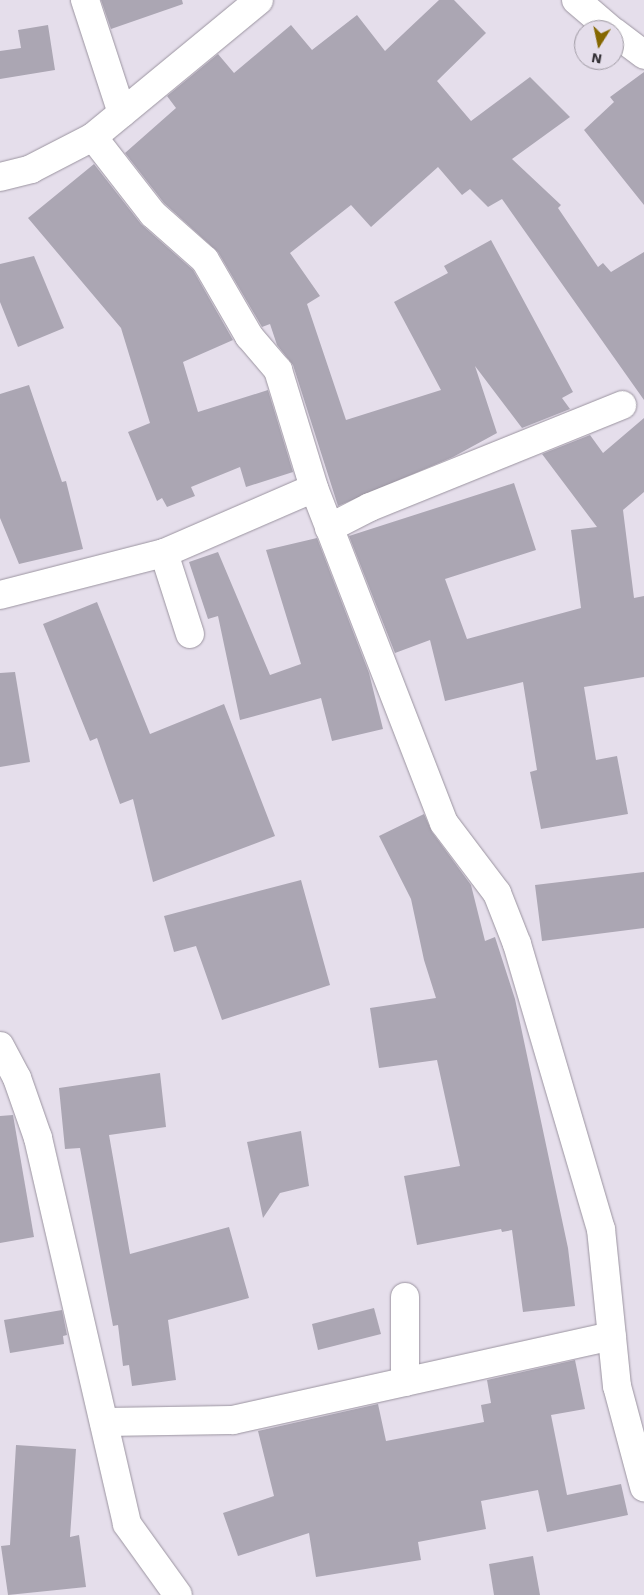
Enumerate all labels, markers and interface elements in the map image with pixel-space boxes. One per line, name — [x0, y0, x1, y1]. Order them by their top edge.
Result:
north arrow — [574, 20, 624, 70]
text: N — [590, 50, 603, 68]

